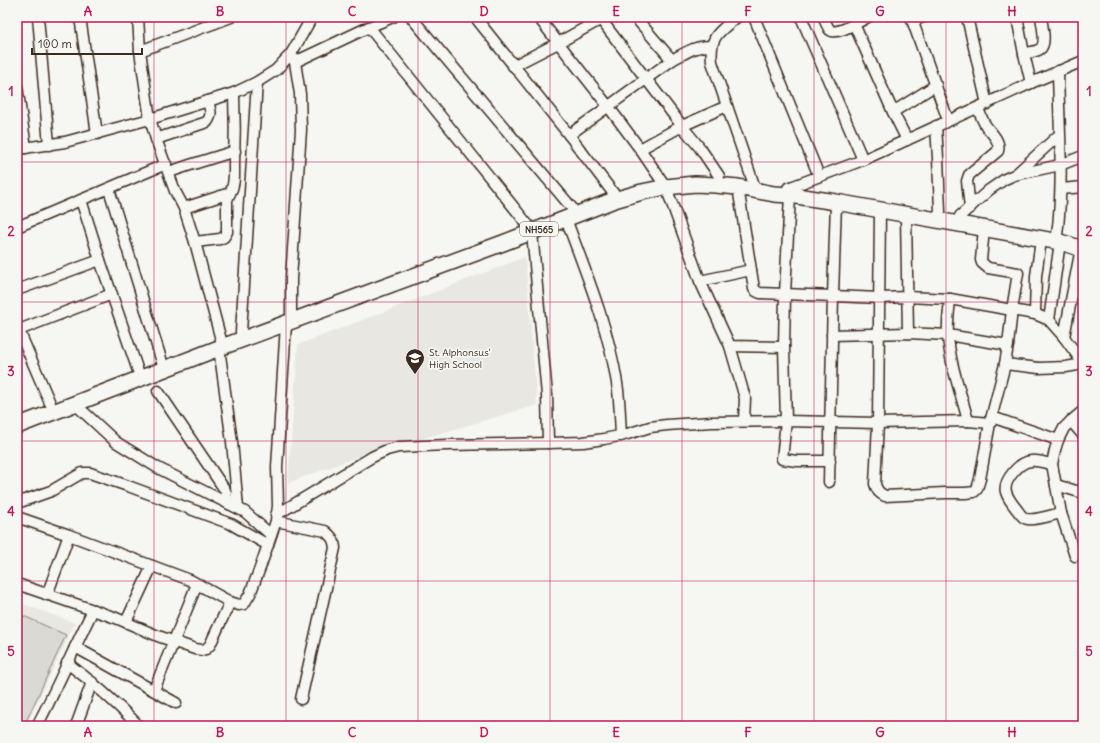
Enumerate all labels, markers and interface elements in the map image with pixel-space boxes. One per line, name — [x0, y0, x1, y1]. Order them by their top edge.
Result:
text: A — [84, 3, 93, 20]
text: B — [216, 3, 225, 20]
text: C — [348, 3, 357, 20]
text: D — [479, 3, 489, 20]
text: E — [612, 3, 620, 20]
text: F — [744, 3, 752, 20]
text: G — [875, 3, 885, 20]
text: H — [1007, 3, 1017, 20]
scale bar — [32, 30, 142, 56]
text: 100 m — [38, 36, 72, 51]
text: 1 — [8, 83, 14, 100]
text: 1 — [1086, 83, 1092, 100]
road number: NH565 — [520, 222, 558, 236]
text: 2 — [7, 223, 15, 240]
text: 2 — [1085, 223, 1093, 240]
place label: St. Alphonsus' High School — [429, 346, 491, 371]
school or university icon: St. Alphonsus' High School — [404, 347, 426, 375]
text: 3 — [7, 363, 15, 380]
text: 3 — [1085, 363, 1093, 380]
text: 4 — [7, 503, 15, 520]
text: 4 — [1085, 503, 1093, 520]
text: 5 — [7, 643, 15, 660]
text: 5 — [1085, 643, 1093, 660]
text: A — [84, 724, 93, 741]
text: B — [216, 724, 225, 741]
text: C — [348, 724, 357, 741]
text: D — [479, 724, 489, 741]
text: E — [612, 724, 620, 741]
text: F — [744, 724, 752, 741]
text: G — [875, 724, 885, 741]
text: H — [1007, 724, 1017, 741]

